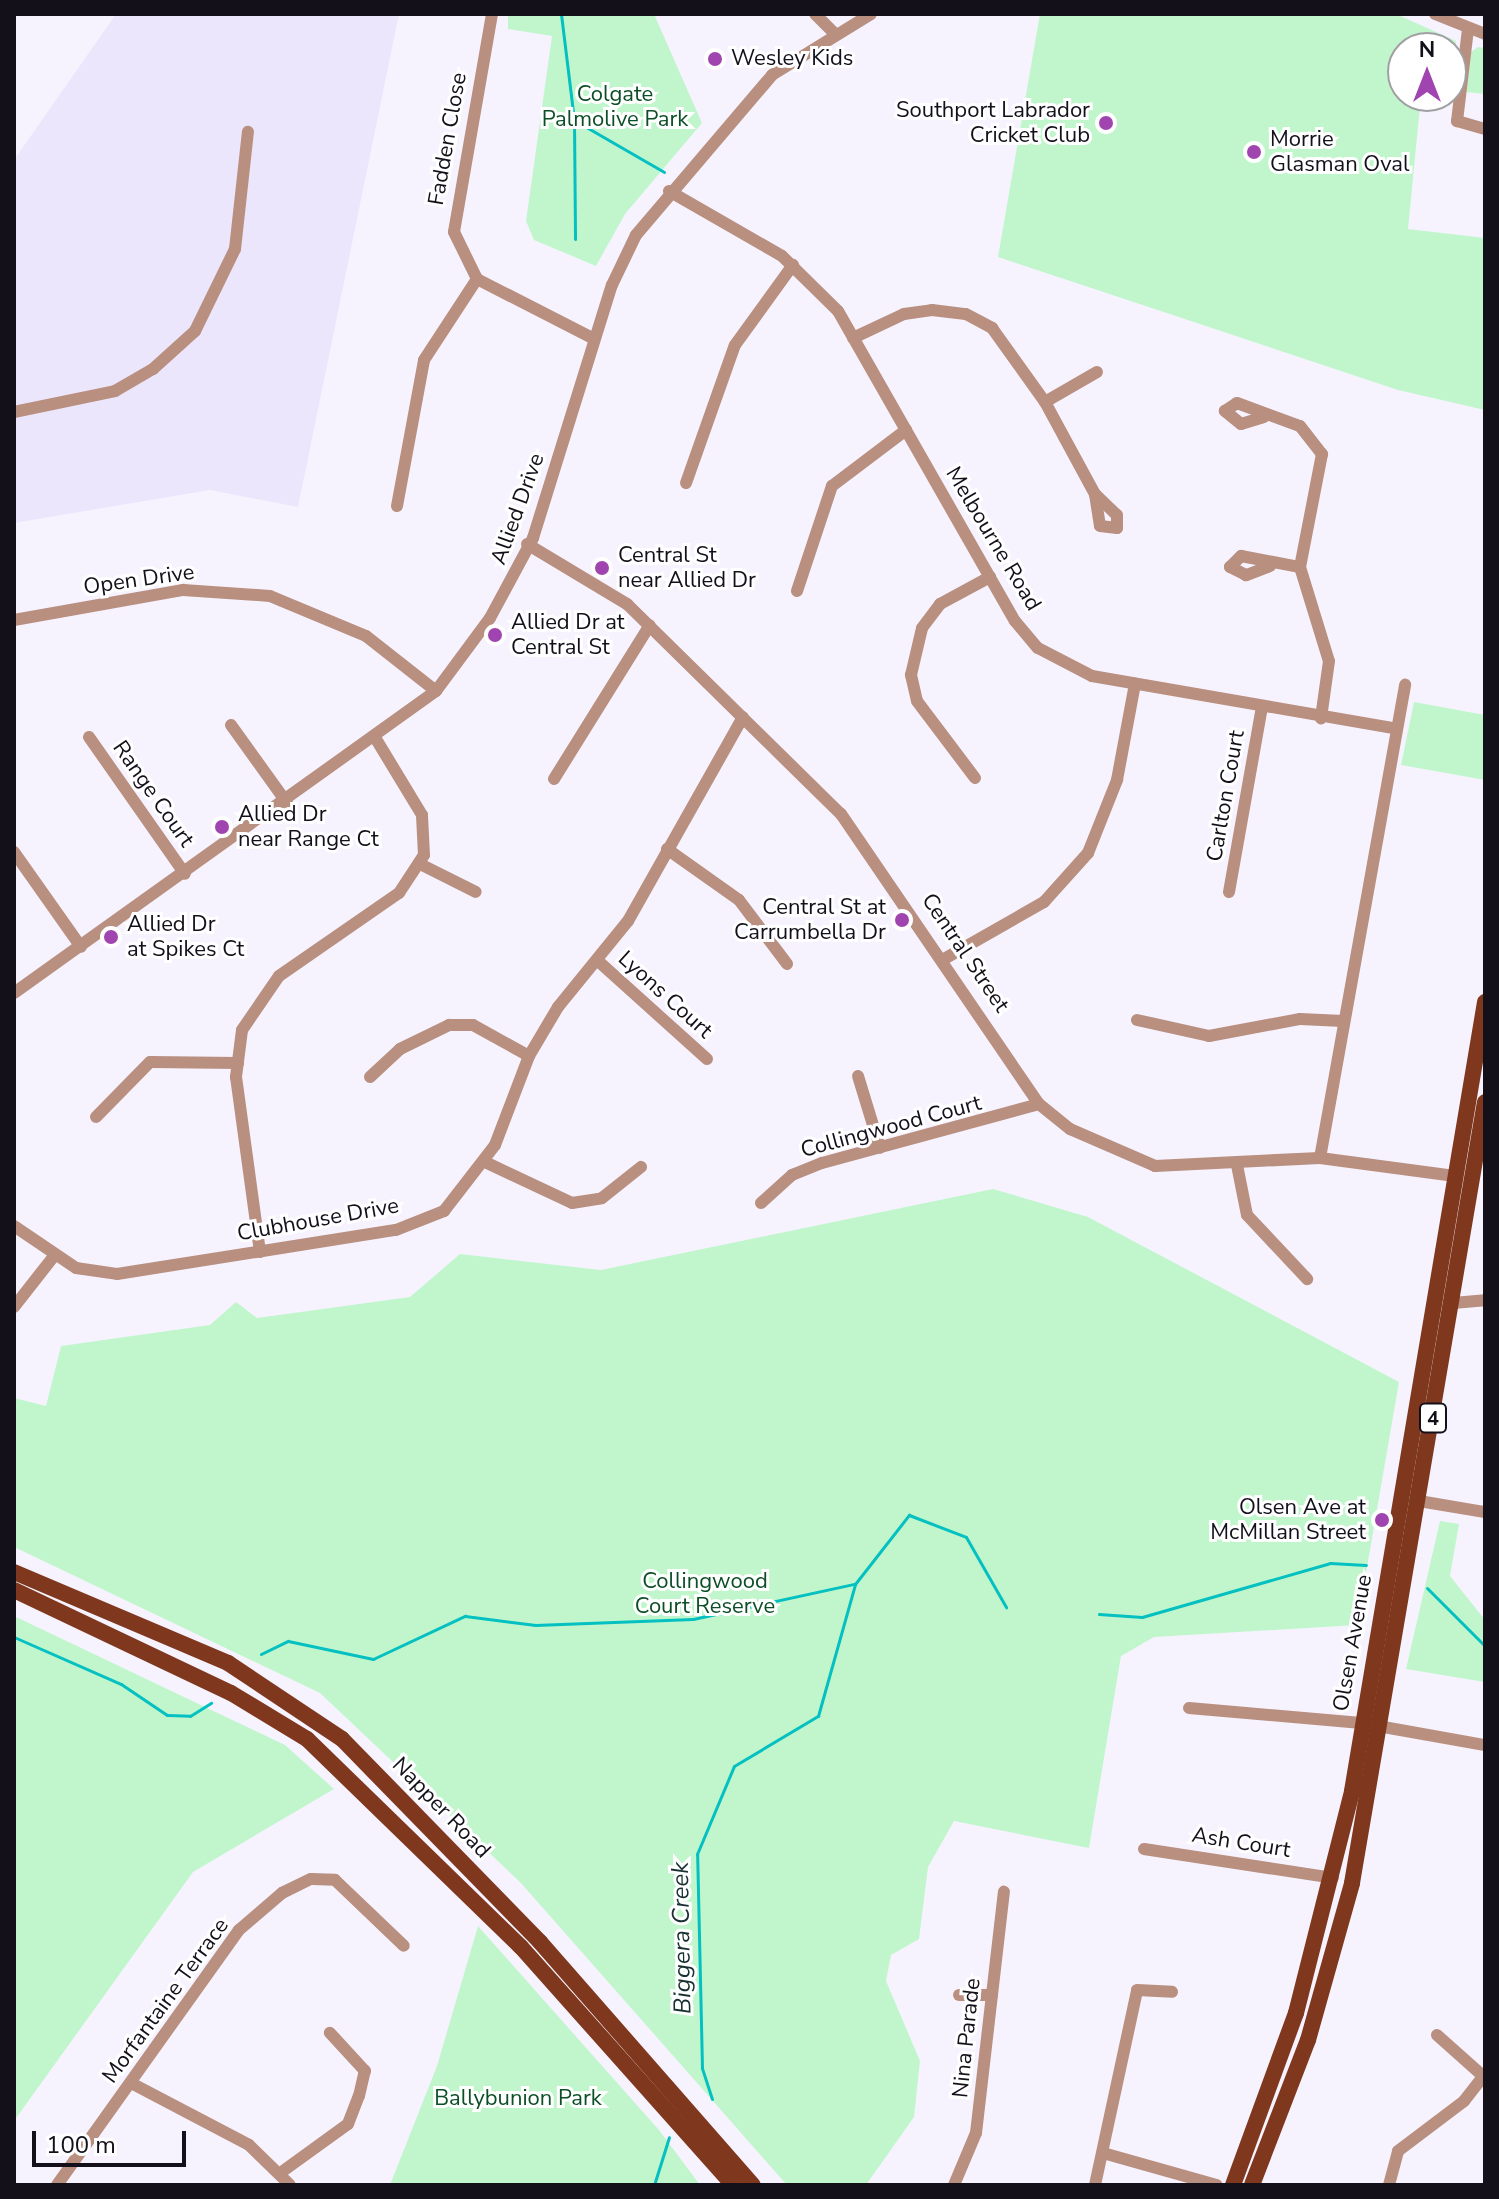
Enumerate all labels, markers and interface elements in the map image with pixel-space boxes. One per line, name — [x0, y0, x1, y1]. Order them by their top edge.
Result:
north arrow — [1387, 32, 1467, 112]
text: N — [1419, 35, 1435, 65]
place label: Wesley Kids — [731, 46, 853, 72]
marker: Wesley Kids — [706, 50, 724, 68]
street label: Fadden Close — [423, 70, 473, 208]
park label: Colgate Palmolive Park — [542, 81, 688, 132]
place label: Southport Labrador Cricket Club — [896, 97, 1090, 148]
marker: Southport Labrador Cricket Club — [1097, 114, 1115, 132]
place label: Morrie Glasman Oval — [1270, 126, 1410, 178]
marker: Morrie Glasman Oval — [1245, 143, 1263, 161]
street label: Allied Drive — [486, 450, 550, 568]
street label: Melbourne Road — [940, 462, 1046, 616]
place label: Central St near Allied Dr — [618, 542, 756, 594]
street label: Open Drive — [82, 559, 196, 601]
marker: Central St near Allied Dr — [593, 559, 611, 577]
place label: Allied Dr at Central St — [511, 609, 625, 660]
marker: Allied Dr at Central St — [486, 626, 504, 644]
street label: Carlton Court — [1201, 728, 1251, 864]
street label: Range Court — [107, 736, 199, 852]
place label: Allied Dr near Range Ct — [238, 801, 379, 852]
marker: Allied Dr near Range Ct — [213, 818, 231, 836]
street label: Central Street — [916, 889, 1014, 1017]
place label: Central St at Carrumbella Dr — [734, 894, 886, 946]
place label: Allied Dr at Spikes Ct — [127, 911, 244, 962]
marker: Central St at Carrumbella Dr — [893, 911, 911, 929]
marker: Allied Dr at Spikes Ct — [102, 928, 120, 946]
street label: Lyons Court — [612, 946, 718, 1044]
street label: Collingwood Court — [798, 1090, 984, 1164]
street label: Clubhouse Drive — [235, 1193, 401, 1247]
road number: 4 — [1419, 1402, 1447, 1434]
place label: Olsen Ave at McMillan Street — [1210, 1494, 1366, 1546]
marker: Olsen Ave at McMillan Street — [1373, 1511, 1391, 1529]
park label: Collingwood Court Reserve — [635, 1568, 775, 1620]
street label: Olsen Avenue — [1328, 1572, 1378, 1714]
street label: Napper Road — [386, 1752, 496, 1864]
street label: Ash Court — [1190, 1822, 1292, 1864]
water label: Biggera Creek — [666, 1862, 698, 2014]
street label: Morfantaine Terrace — [97, 1913, 235, 2089]
street label: Nina Parade — [948, 1977, 986, 2099]
park label: Ballybunion Park — [434, 2086, 602, 2112]
scale bar — [36, 2115, 190, 2165]
text: 100 m — [46, 2129, 116, 2161]

